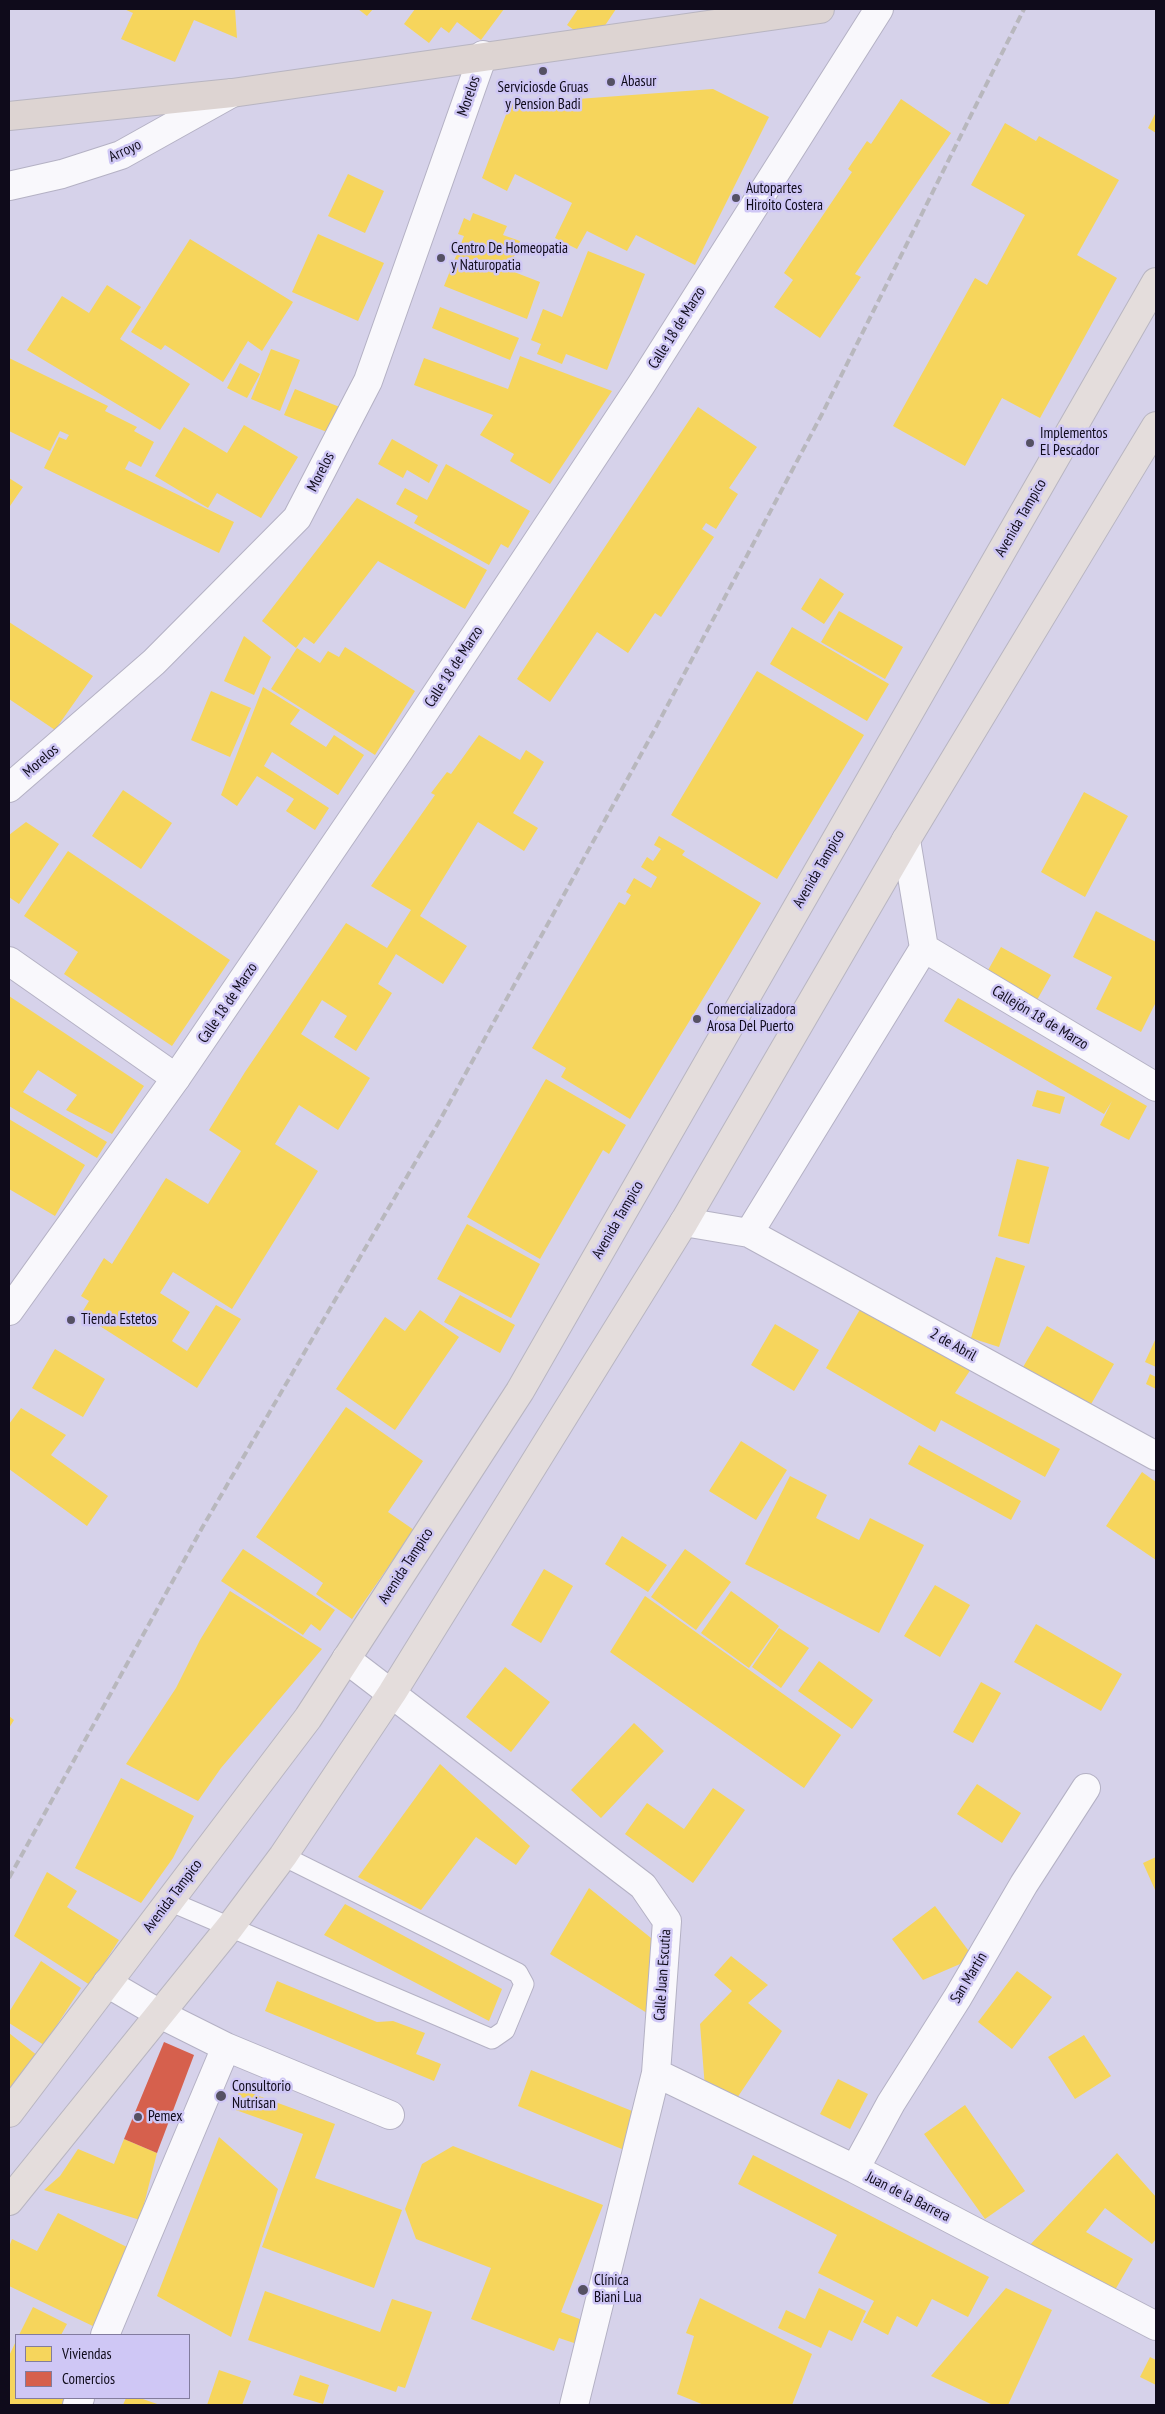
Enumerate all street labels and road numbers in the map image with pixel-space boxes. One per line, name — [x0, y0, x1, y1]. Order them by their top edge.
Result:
street label: Morelos — [454, 74, 484, 118]
street label: Arroyo — [106, 136, 144, 166]
street label: Calle 18 de Marzo — [645, 284, 709, 372]
street label: Morelos — [304, 449, 338, 495]
street label: Avenida Tampico — [992, 476, 1050, 560]
street label: Calle 18 de Marzo — [421, 623, 487, 711]
street label: Morelos — [19, 741, 63, 781]
street label: Avenida Tampico — [790, 827, 848, 911]
street label: Calle 18 de Marzo — [195, 959, 261, 1047]
street label: Callejón 18 de Marzo — [989, 982, 1091, 1054]
street label: Avenida Tampico — [589, 1178, 647, 1262]
street label: 2 de Abril — [927, 1325, 979, 1365]
street label: Avenida Tampico — [375, 1525, 437, 1607]
street label: Avenida Tampico — [140, 1856, 206, 1936]
street label: Calle Juan Escutia — [651, 1929, 675, 2021]
street label: San Martín — [947, 1949, 991, 2007]
street label: Juan de la Barrera — [863, 2168, 953, 2226]

